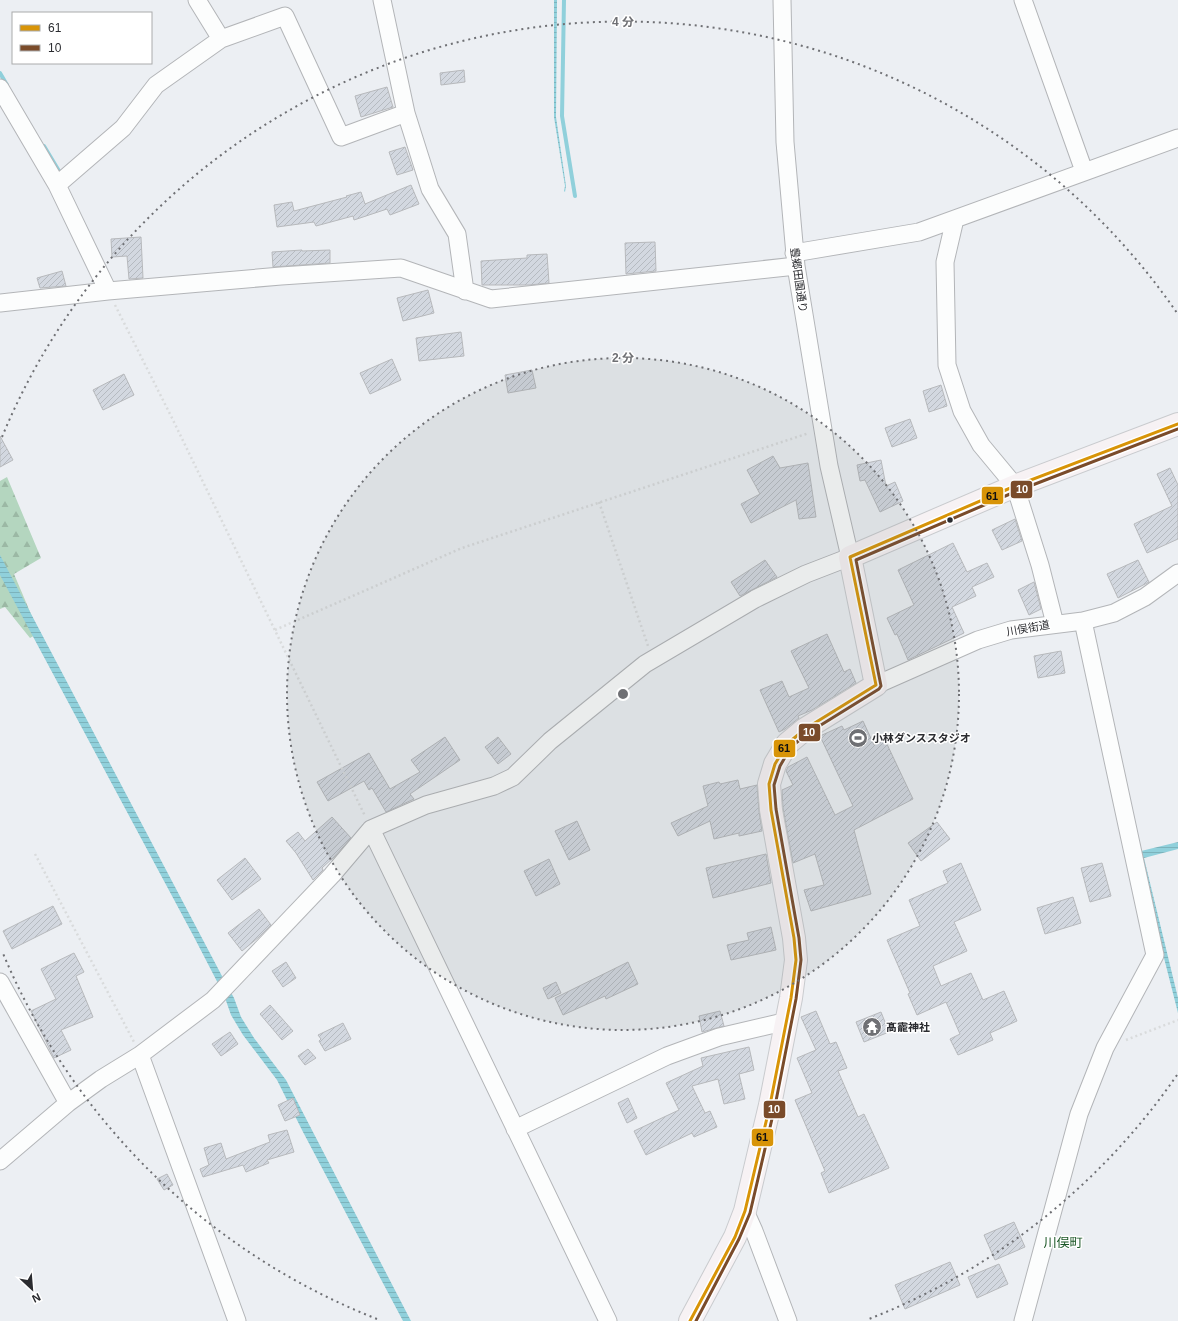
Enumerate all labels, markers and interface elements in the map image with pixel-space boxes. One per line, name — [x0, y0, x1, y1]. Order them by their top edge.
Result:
legend — [12, 12, 152, 64]
text: 4 分 — [612, 15, 634, 29]
text: 61 — [48, 21, 62, 35]
text: 10 — [48, 41, 62, 55]
street label: 豊郷田園通り — [788, 246, 810, 314]
text: 2 分 — [612, 351, 634, 365]
line badge: 10 — [1010, 480, 1033, 499]
text: 10 — [1016, 483, 1028, 495]
line badge: 61 — [981, 486, 1004, 505]
text: 61 — [986, 490, 998, 502]
unlabelled marker — [945, 515, 955, 525]
street label: 川俣街道 — [1005, 618, 1051, 638]
centre of rings — [616, 687, 630, 701]
line badge: 10 — [798, 723, 821, 742]
text: 10 — [803, 726, 815, 738]
sports icon: 小林ダンススタジオ — [847, 727, 869, 749]
place label: 小林ダンススタジオ — [872, 732, 971, 744]
line badge: 61 — [773, 739, 796, 758]
text: 61 — [778, 742, 790, 754]
temple icon: 髙靇神社 — [861, 1016, 883, 1038]
place label: 髙靇神社 — [886, 1021, 930, 1033]
line badge: 10 — [763, 1100, 786, 1119]
text: 10 — [768, 1103, 780, 1115]
line badge: 61 — [751, 1128, 774, 1147]
text: 61 — [756, 1131, 768, 1143]
district label: 川俣町 — [1043, 1235, 1083, 1250]
north arrow — [12, 1269, 52, 1309]
text: N — [30, 1291, 43, 1305]

